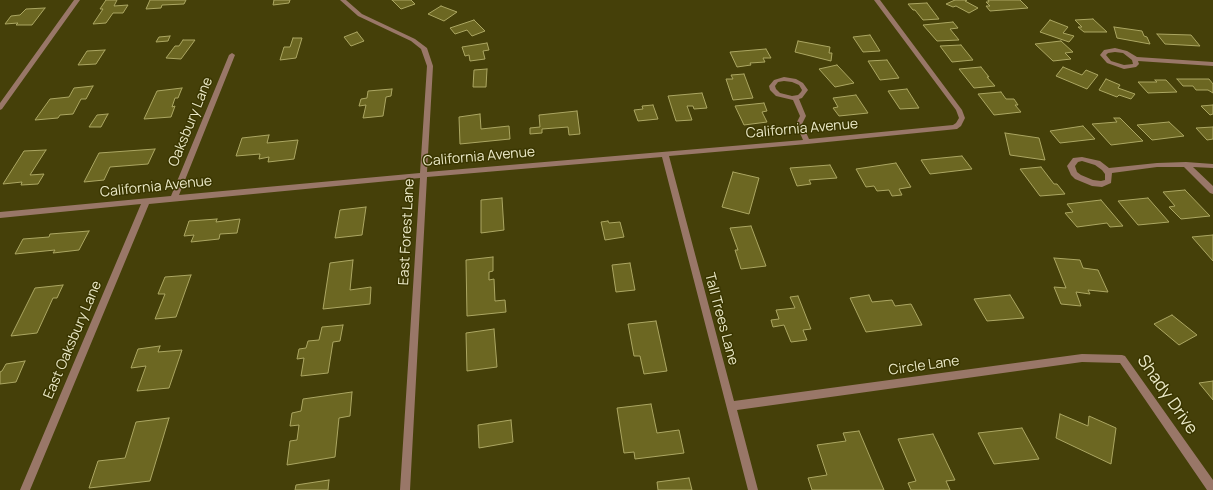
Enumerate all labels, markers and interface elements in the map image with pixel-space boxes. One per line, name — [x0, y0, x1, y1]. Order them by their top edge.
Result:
street label: Oaksbury Lane — [165, 75, 217, 169]
street label: California Avenue — [745, 116, 859, 142]
street label: California Avenue — [422, 144, 536, 170]
street label: California Avenue — [99, 173, 213, 201]
street label: East Forest Lane — [396, 178, 418, 286]
street label: Tall Trees Lane — [701, 271, 741, 367]
street label: East Oaksbury Lane — [41, 278, 105, 402]
street label: Shady Drive — [1132, 351, 1202, 439]
street label: Circle Lane — [887, 353, 961, 379]

